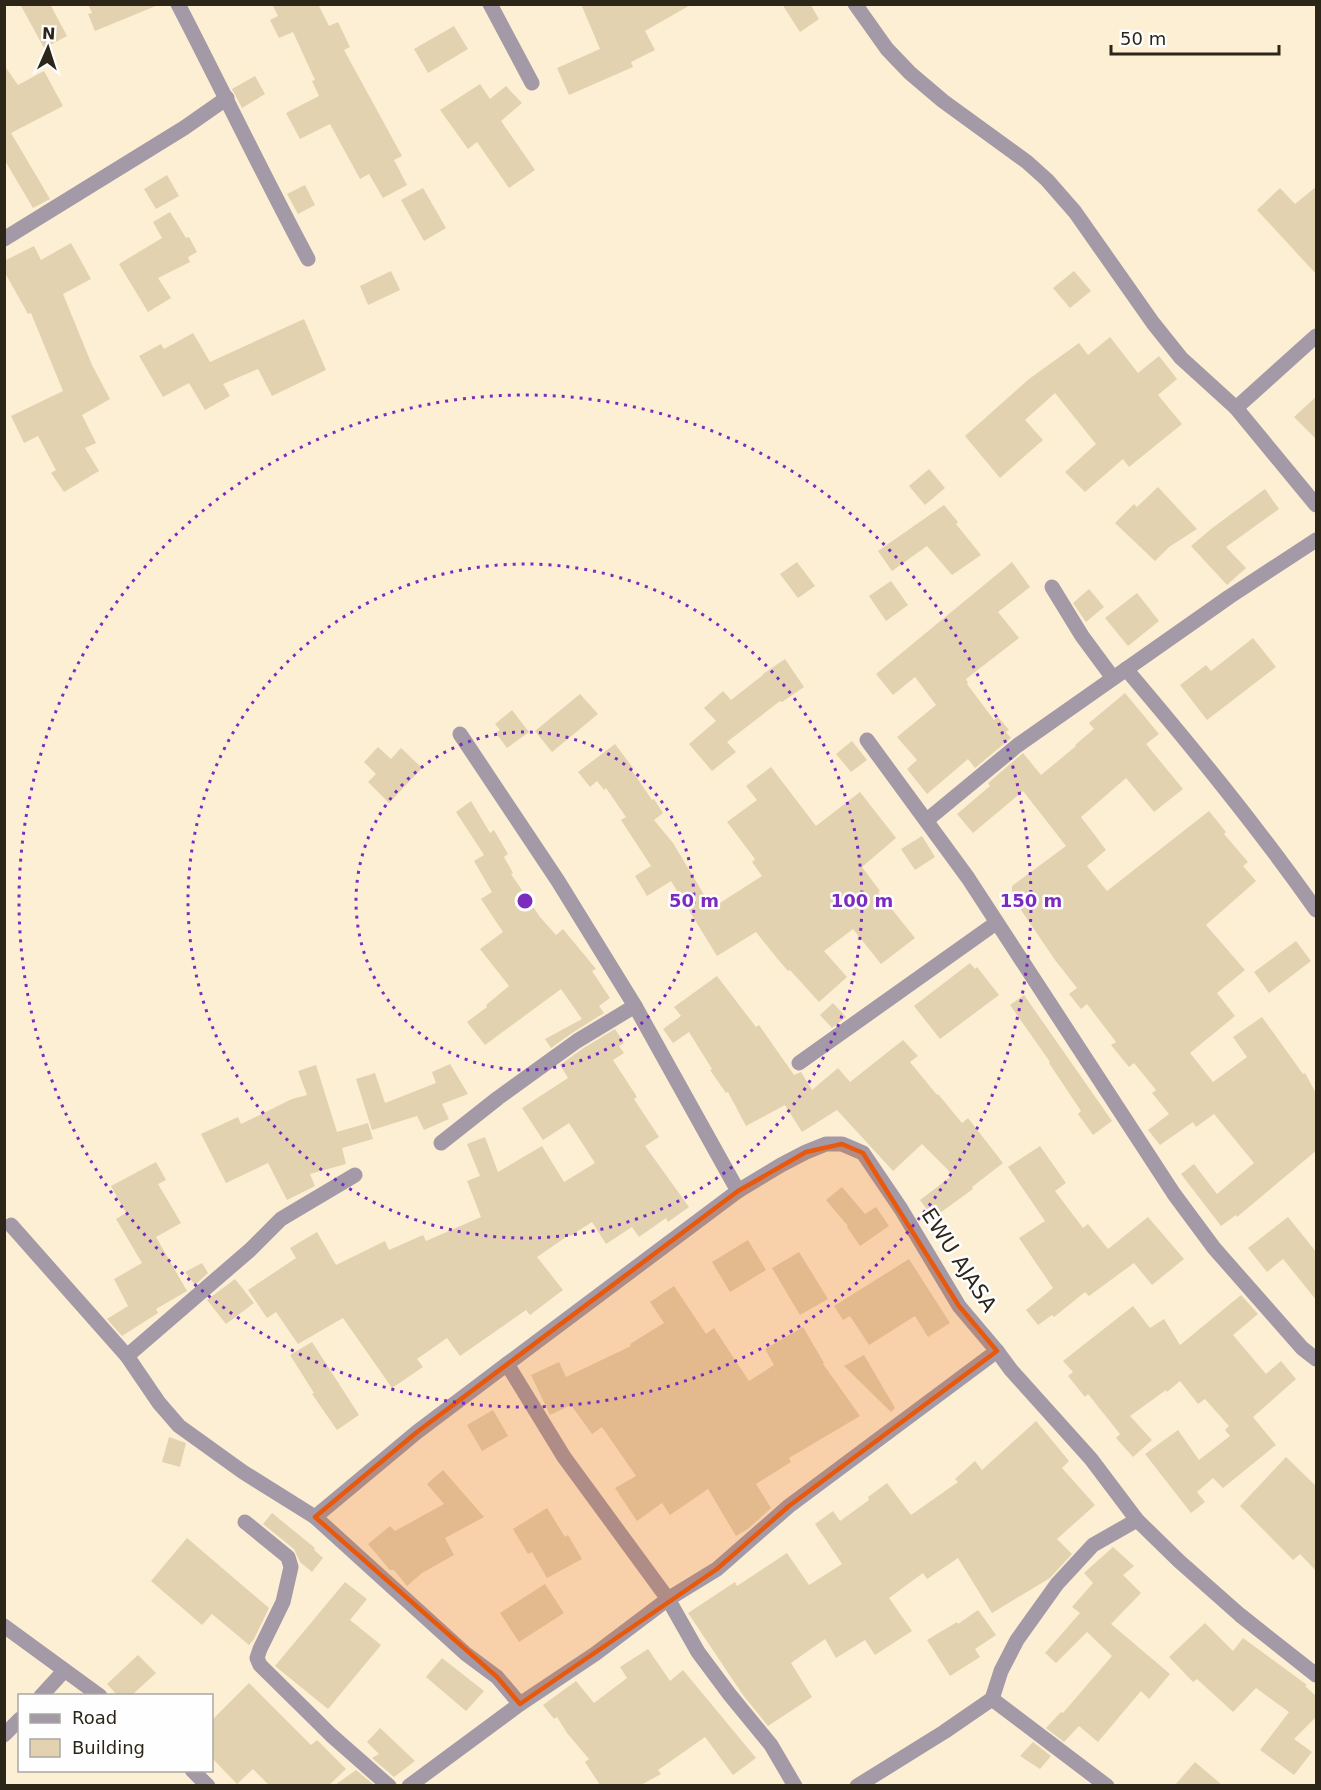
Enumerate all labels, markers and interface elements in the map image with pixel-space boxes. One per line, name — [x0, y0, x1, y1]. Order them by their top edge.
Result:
north arrow — [18, 18, 78, 78]
scale bar — [1111, 18, 1279, 56]
text: N — [42, 24, 56, 43]
text: 50 m — [1120, 28, 1166, 49]
text: 50 m — [669, 890, 719, 911]
text: 100 m — [831, 890, 893, 911]
text: 150 m — [1000, 890, 1062, 911]
centre of rings — [515, 891, 535, 911]
street label: EWU AJASA — [917, 1204, 1002, 1317]
legend — [18, 1694, 213, 1772]
text: Road — [72, 1707, 117, 1728]
text: Building — [72, 1737, 145, 1758]

